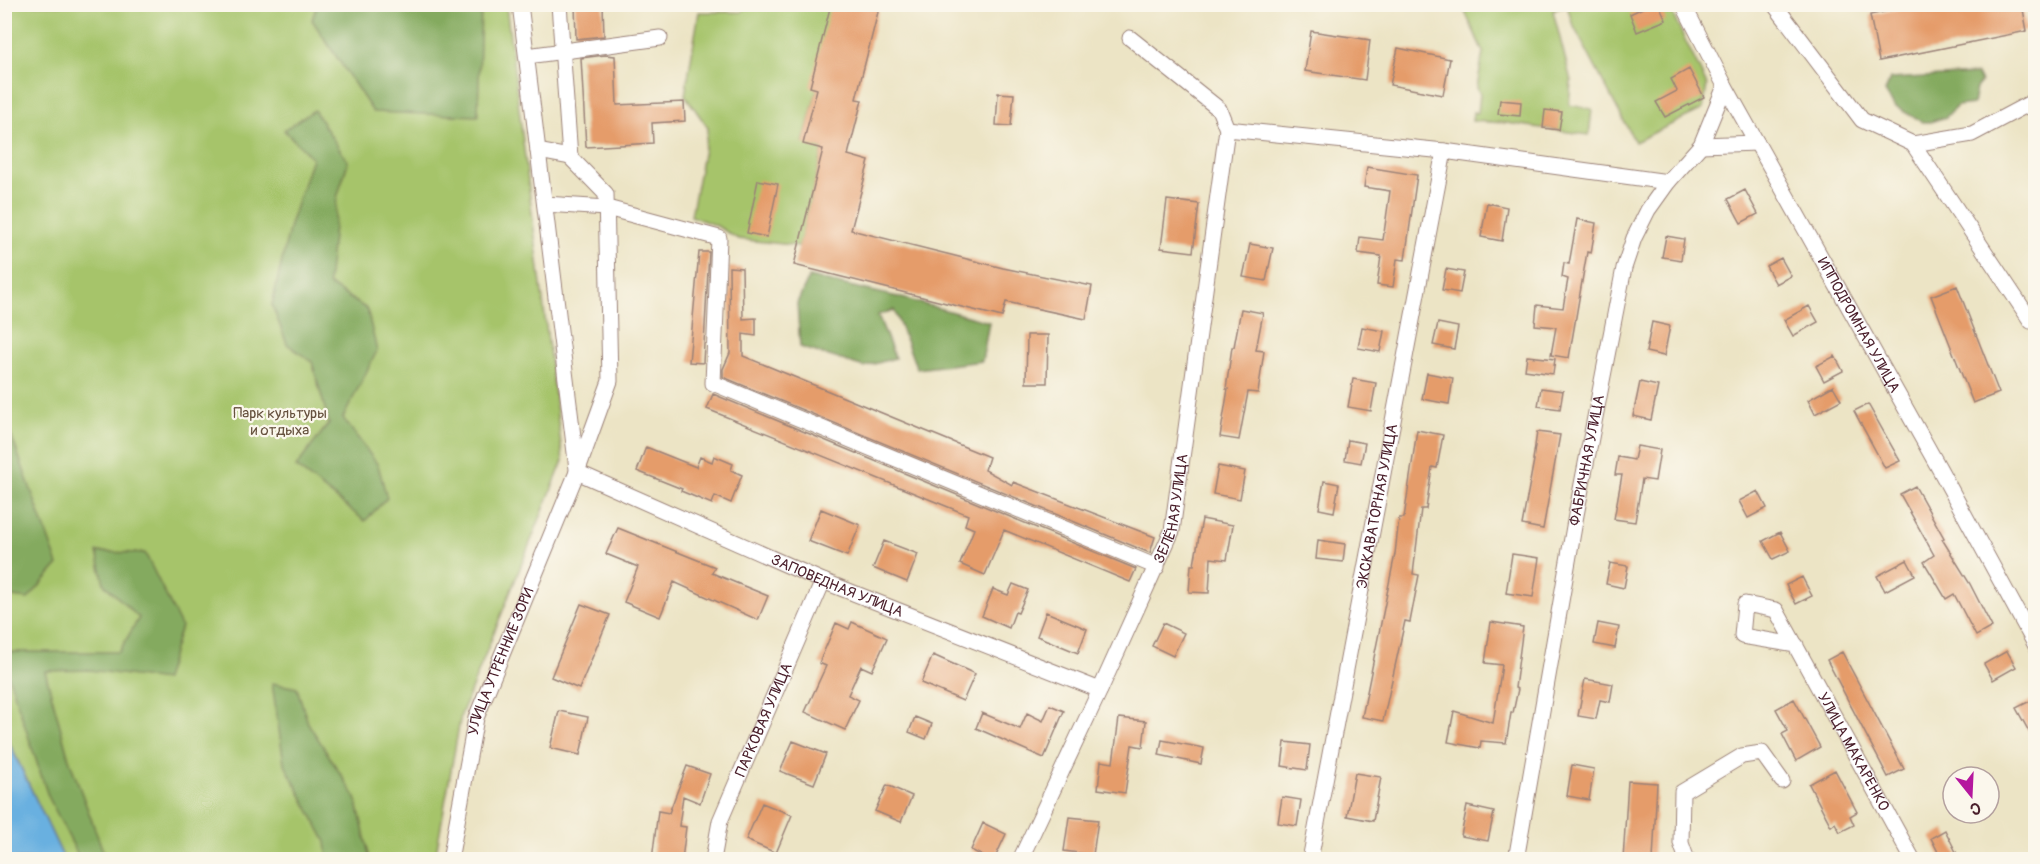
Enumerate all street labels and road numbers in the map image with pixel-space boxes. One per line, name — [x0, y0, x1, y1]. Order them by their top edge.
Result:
street label: ИППОДРОМНАЯ УЛИЦА — [1813, 254, 1904, 396]
street label: ФАБРИЧНАЯ УЛИЦА — [1565, 393, 1609, 527]
street label: ЭКСКАВАТОРНАЯ УЛИЦА — [1352, 422, 1402, 590]
street label: ЗЕЛЁНАЯ УЛИЦА — [1149, 452, 1192, 566]
street label: ЗАПОВЕДНАЯ УЛИЦА — [768, 550, 906, 621]
street label: УЛИЦА УТРЕННИЕ ЗОРИ — [464, 585, 538, 737]
street label: ПАРКОВАЯ УЛИЦА — [731, 660, 796, 779]
street label: УЛИЦА МАКАРЕНКО — [1813, 689, 1894, 814]

